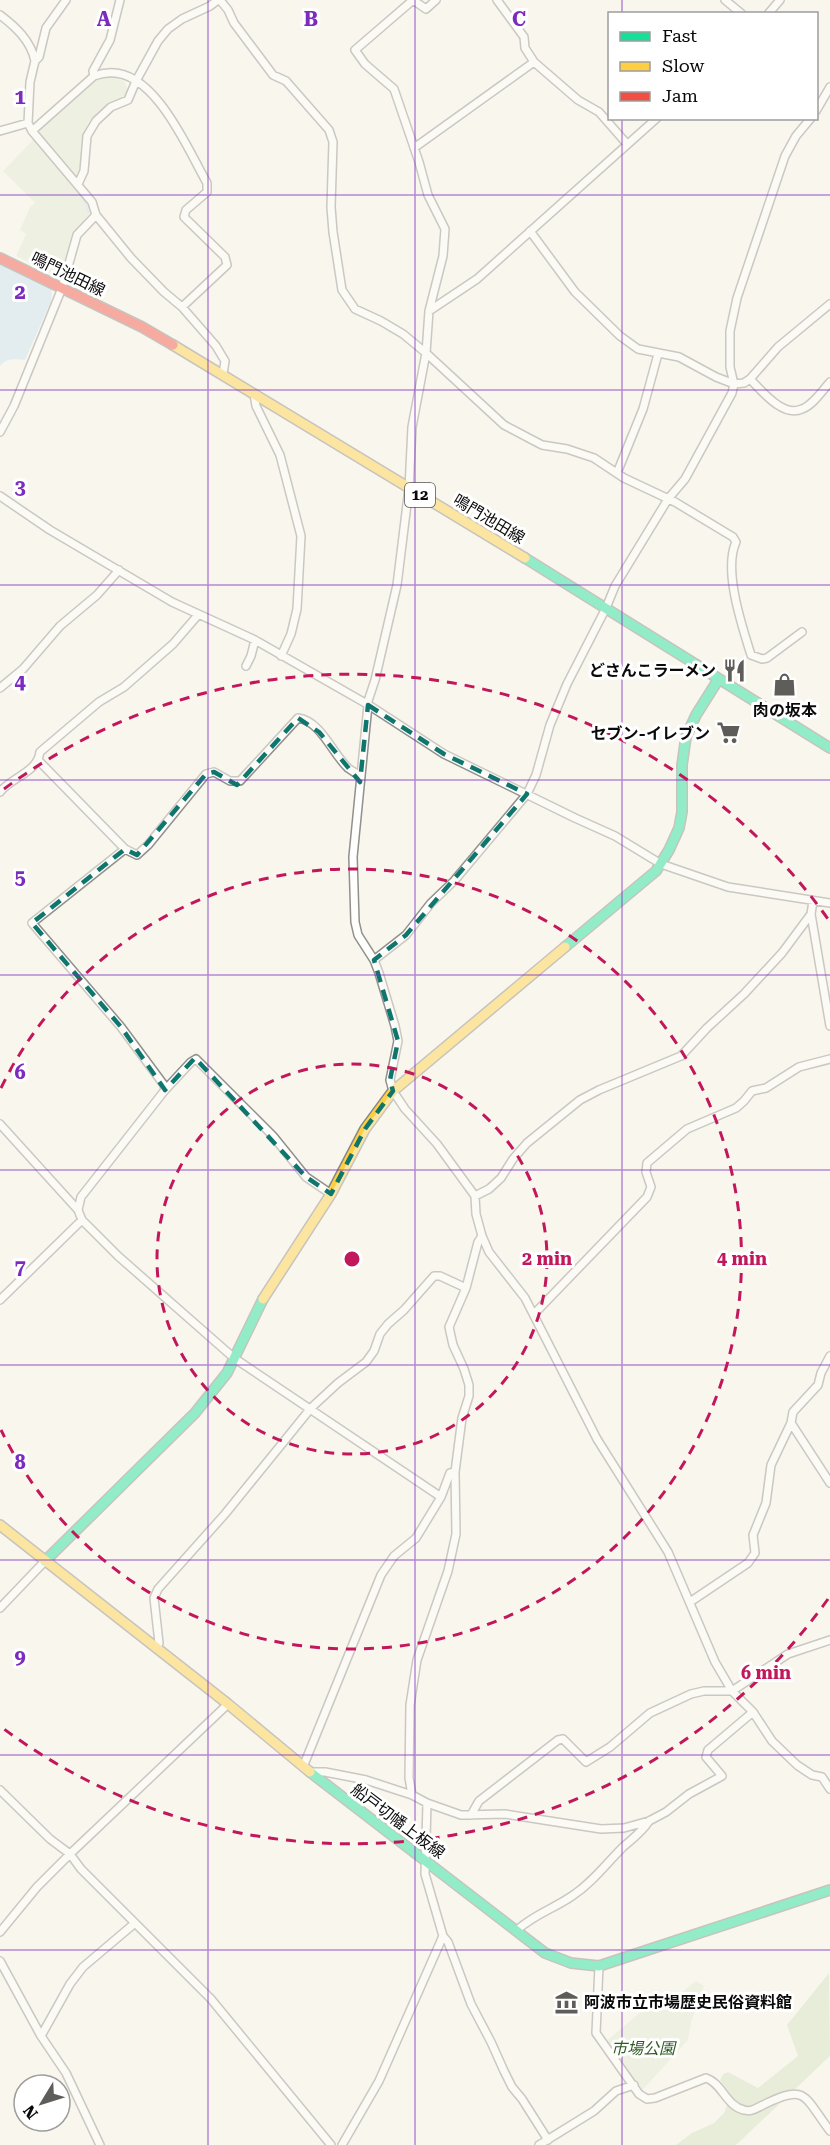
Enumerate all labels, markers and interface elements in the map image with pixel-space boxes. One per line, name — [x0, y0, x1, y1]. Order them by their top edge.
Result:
text: A — [97, 7, 112, 31]
text: B — [304, 7, 318, 31]
text: C — [512, 7, 526, 31]
legend — [608, 12, 818, 120]
text: Fast — [662, 25, 697, 46]
text: Slow — [662, 55, 704, 76]
text: 1 — [14, 85, 26, 109]
text: Jam — [662, 85, 698, 106]
street label: 鳴門池田線 — [28, 248, 108, 300]
text: 2 — [14, 280, 26, 304]
text: 3 — [14, 475, 26, 499]
road number: 12 — [405, 483, 435, 507]
street label: 鳴門池田線 — [450, 490, 528, 548]
restaurant icon: どさんこラーメン — [721, 657, 747, 683]
place label: どさんこラーメン — [589, 661, 716, 680]
text: 4 — [14, 670, 26, 694]
shop icon: 肉の坂本 — [772, 672, 798, 698]
place label: 肉の坂本 — [753, 701, 817, 720]
supermarket icon: セブン-イレブン — [715, 720, 741, 746]
place label: セブン-イレブン — [591, 724, 710, 743]
text: 5 — [14, 865, 26, 889]
text: 6 — [14, 1060, 26, 1084]
text: 2 min — [522, 1248, 572, 1269]
text: 4 min — [717, 1248, 767, 1269]
centre of rings — [342, 1249, 362, 1269]
text: 7 — [14, 1255, 26, 1279]
text: 8 — [14, 1450, 26, 1474]
text: 9 — [14, 1645, 26, 1669]
text: 6 min — [741, 1662, 791, 1683]
street label: 船戸切幡上板線 — [348, 1780, 448, 1862]
museum icon: 阿波市立市場歴史民俗資料館 — [553, 1989, 579, 2015]
place label: 阿波市立市場歴史民俗資料館 — [584, 1993, 792, 2012]
park label: 市場公園 — [611, 2039, 677, 2058]
north arrow — [12, 2073, 72, 2133]
text: N — [19, 2101, 42, 2123]

